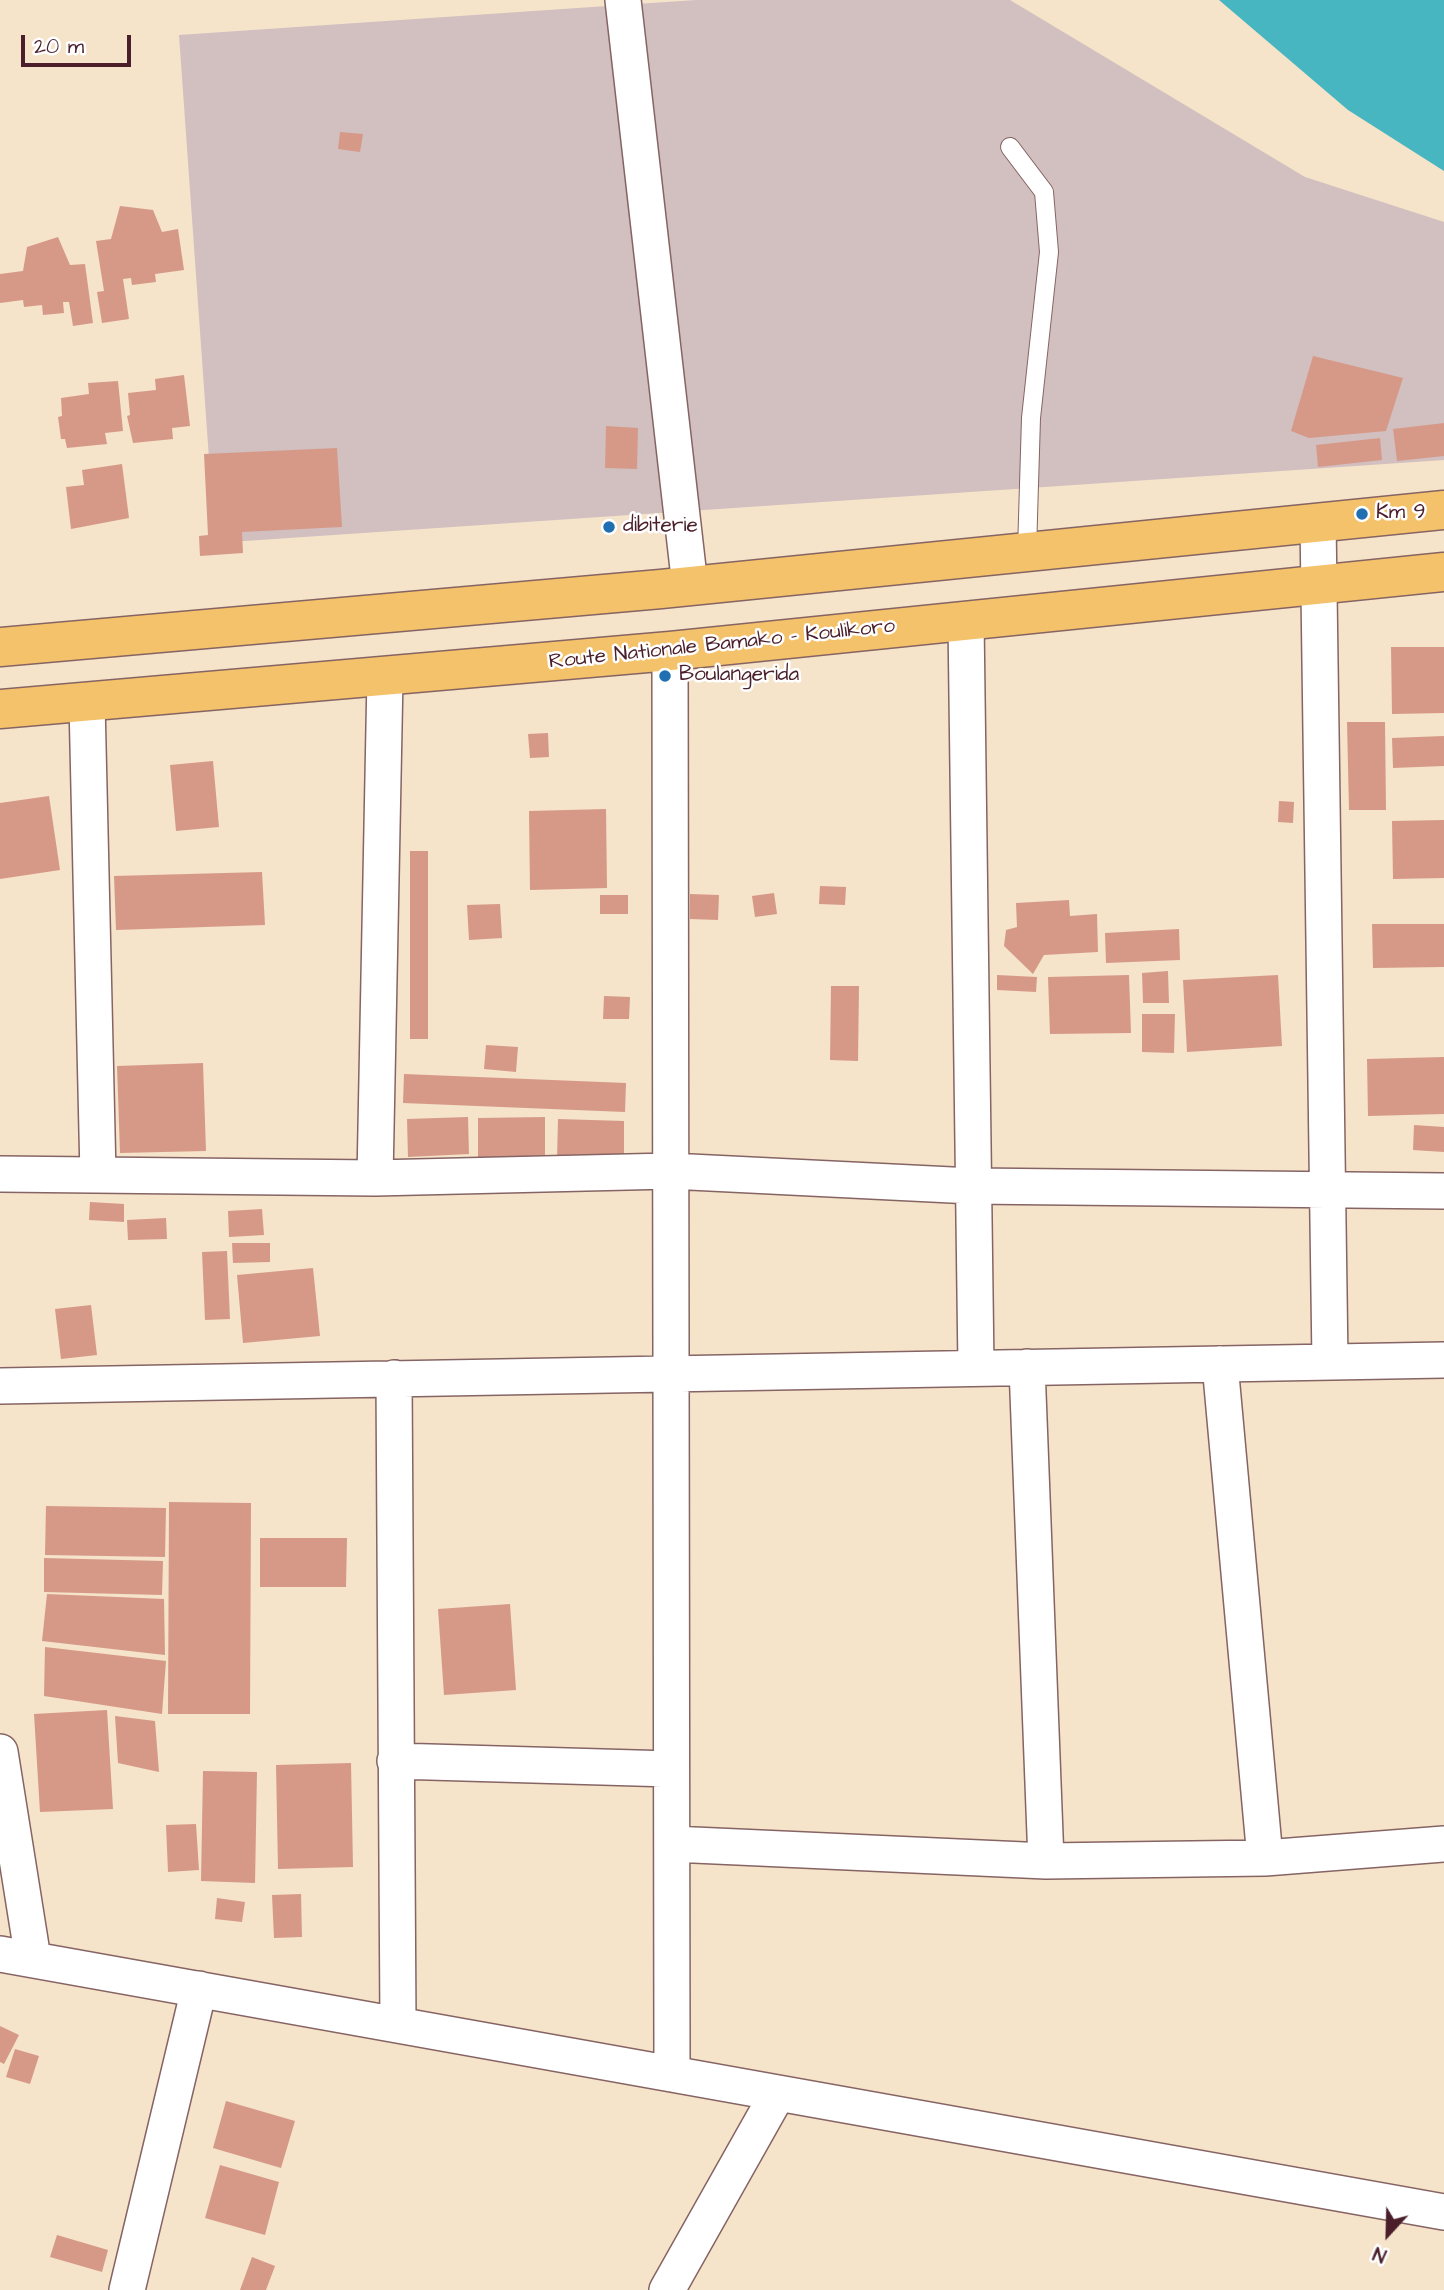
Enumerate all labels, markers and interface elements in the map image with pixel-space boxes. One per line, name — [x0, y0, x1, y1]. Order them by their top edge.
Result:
scale bar — [24, 21, 135, 65]
text: 20 m — [34, 32, 84, 61]
place label: Km 9 — [1376, 501, 1425, 527]
marker: Km 9 — [1354, 506, 1370, 522]
place label: dibiterie — [623, 514, 698, 540]
marker: dibiterie — [601, 519, 617, 535]
street label: Route Nationale Bamako - Koulikoro — [548, 614, 896, 676]
place label: Boulangerida — [679, 663, 799, 689]
marker: Boulangerida — [657, 668, 673, 684]
north arrow — [1353, 2199, 1423, 2269]
text: N — [1369, 2239, 1391, 2269]

